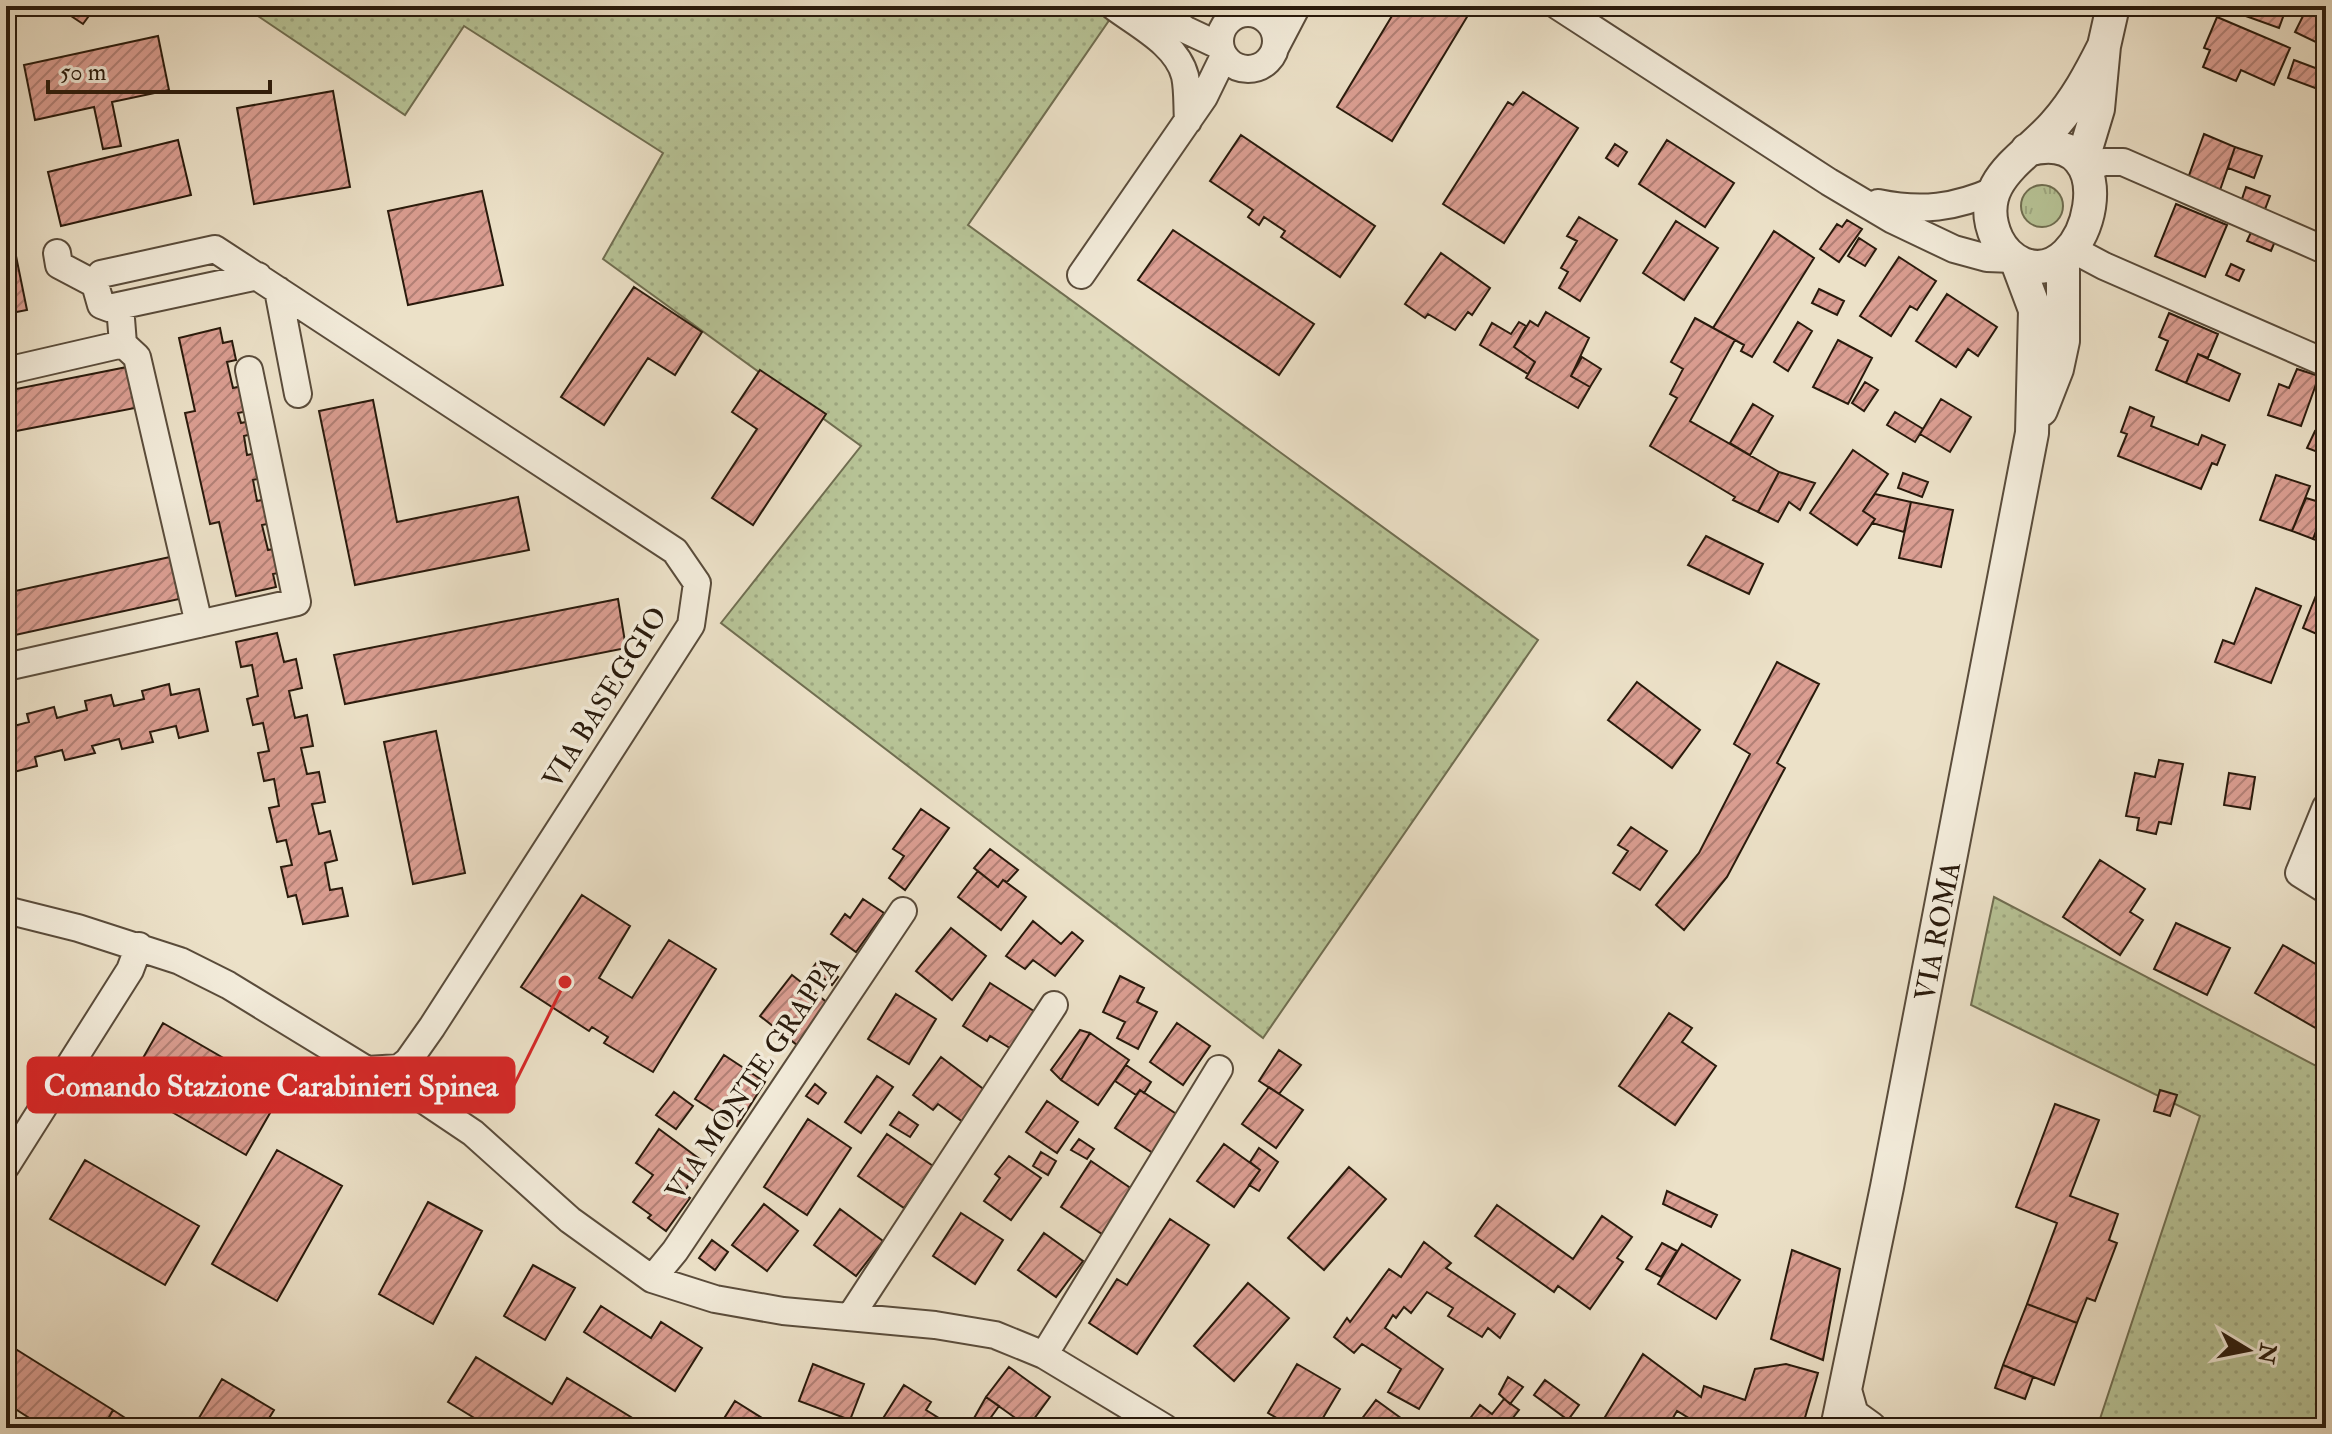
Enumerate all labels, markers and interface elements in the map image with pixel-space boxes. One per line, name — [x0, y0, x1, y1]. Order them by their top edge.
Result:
scale bar — [48, 44, 270, 94]
text: 50 m — [60, 57, 107, 88]
street label: VIA BASEGGIO — [535, 601, 675, 795]
street label: VIA ROMA — [1908, 858, 1969, 1004]
street label: VIA MONTE GRAPPA — [658, 950, 848, 1208]
callout: Comando Stazione Carabinieri Spinea — [28, 1058, 514, 1112]
text: Comando Stazione Carabinieri Spinea — [44, 1068, 500, 1105]
north arrow — [2208, 1310, 2288, 1390]
text: N — [2251, 1340, 2282, 1366]

